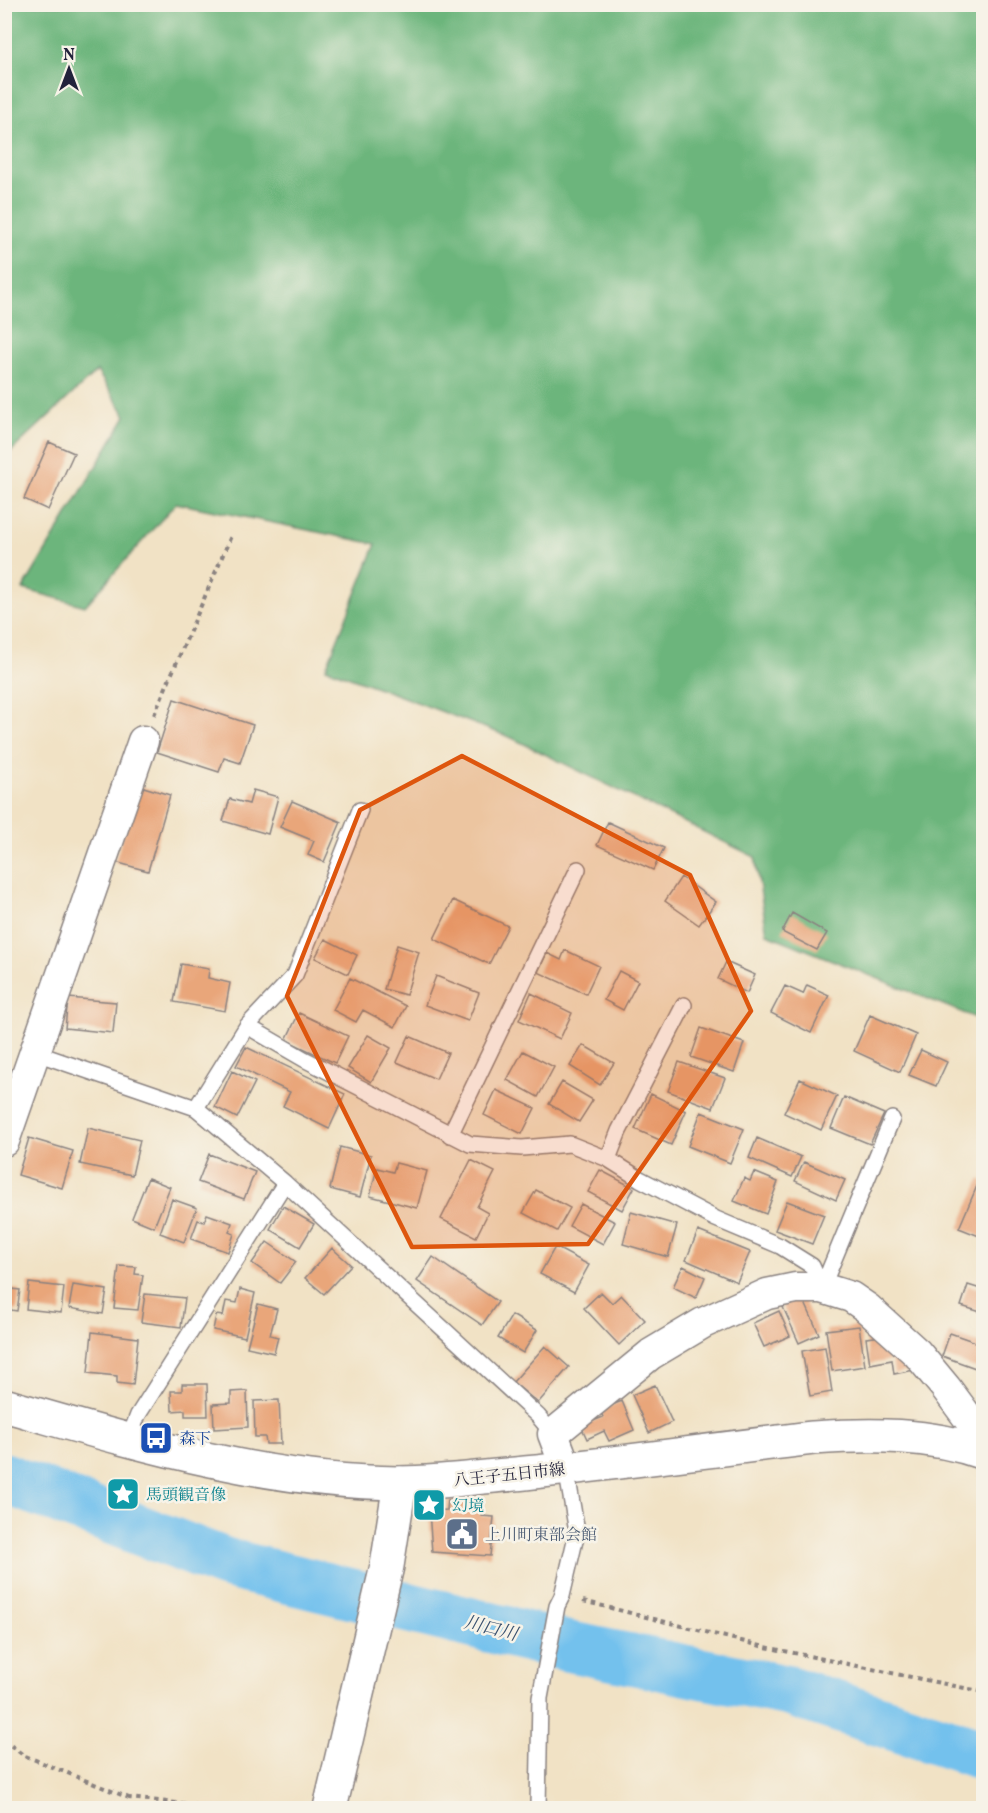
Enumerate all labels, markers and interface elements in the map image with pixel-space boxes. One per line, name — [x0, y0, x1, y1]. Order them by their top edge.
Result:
north arrow — [39, 39, 99, 99]
text: N — [63, 45, 75, 67]
bus stop icon: 森下 — [138, 1420, 174, 1456]
place label: 森下 — [179, 1429, 211, 1451]
street label: 八王子五日市線 — [452, 1459, 566, 1493]
place icon: 馬頭観音像 — [105, 1476, 141, 1512]
place label: 馬頭観音像 — [146, 1485, 226, 1507]
place icon: 幻境 — [411, 1487, 447, 1523]
place label: 幻境 — [452, 1496, 484, 1518]
public building icon: 上川町東部会館 — [444, 1516, 480, 1552]
place label: 上川町東部会館 — [485, 1525, 597, 1547]
water label: 川口川 — [461, 1611, 522, 1649]

